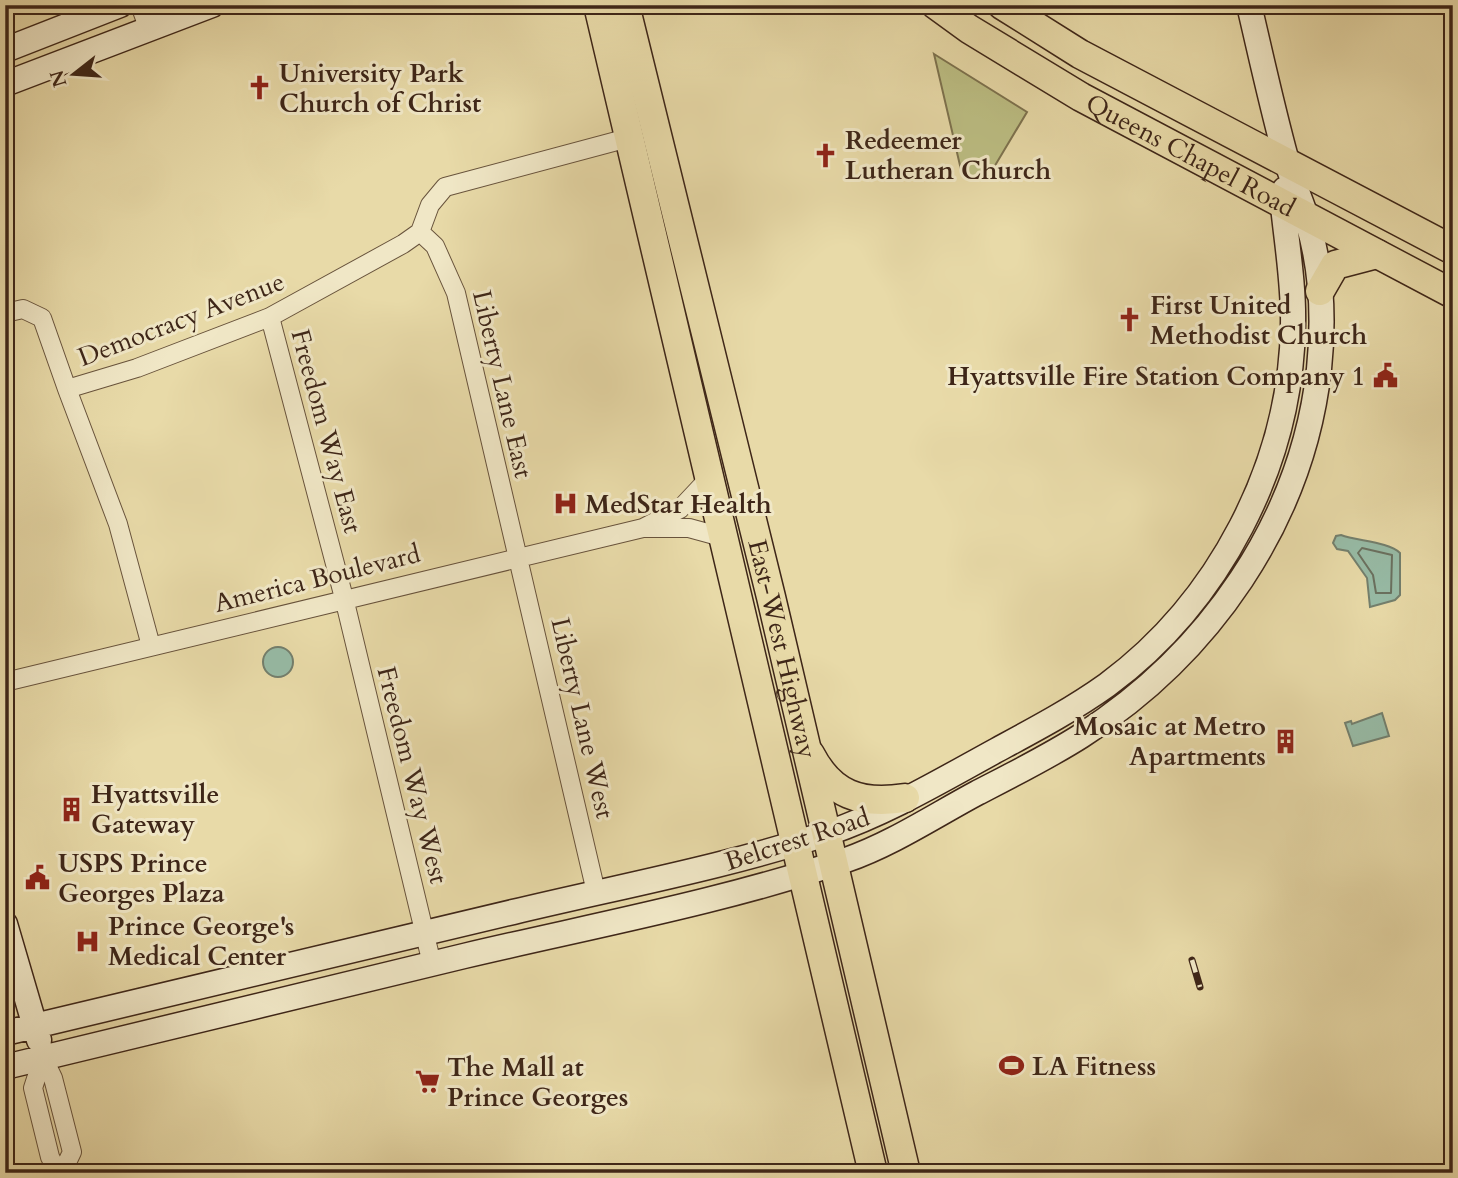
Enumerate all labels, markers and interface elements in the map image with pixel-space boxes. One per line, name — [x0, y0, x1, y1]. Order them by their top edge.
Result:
north arrow — [38, 38, 108, 108]
place label: University Park Church of Christ — [279, 56, 481, 121]
text: N — [44, 67, 74, 90]
church icon: University Park Church of Christ — [245, 74, 273, 102]
street label: Queens Chapel Road — [1079, 86, 1302, 226]
place label: Redeemer Lutheran Church — [845, 123, 1051, 188]
church icon: Redeemer Lutheran Church — [811, 141, 839, 169]
street label: Democracy Avenue — [73, 264, 289, 375]
street label: Liberty Lane East — [464, 287, 541, 482]
place label: First United Methodist Church — [1150, 288, 1367, 353]
church icon: First United Methodist Church — [1116, 306, 1144, 334]
street label: Freedom Way East — [282, 325, 371, 537]
place label: Hyattsville Fire Station Company 1 — [947, 359, 1365, 394]
public building icon: Hyattsville Fire Station Company 1 — [1371, 362, 1399, 390]
place label: MedStar Health — [585, 487, 772, 522]
hospital icon: MedStar Health — [551, 490, 579, 518]
street label: America Boulevard — [210, 536, 424, 621]
street label: East-West Highway — [739, 536, 825, 762]
street label: Liberty Lane West — [542, 614, 623, 822]
street label: Freedom Way West — [369, 663, 456, 887]
place label: Mosaic at Metro Apartments — [1074, 709, 1266, 774]
building icon: Mosaic at Metro Apartments — [1272, 727, 1300, 755]
place label: Hyattsville Gateway — [91, 777, 219, 842]
building icon: Hyattsville Gateway — [57, 795, 85, 823]
street label: Belcrest Road — [720, 800, 874, 879]
place label: USPS Prince Georges Plaza — [58, 846, 225, 911]
public building icon: USPS Prince Georges Plaza — [24, 864, 52, 892]
place label: Prince George's Medical Center — [108, 909, 294, 974]
hospital icon: Prince George's Medical Center — [74, 927, 102, 955]
place label: LA Fitness — [1032, 1049, 1156, 1084]
place label: The Mall at Prince Georges — [447, 1050, 628, 1115]
sports icon: LA Fitness — [998, 1052, 1026, 1080]
supermarket icon: The Mall at Prince Georges — [413, 1068, 441, 1096]

